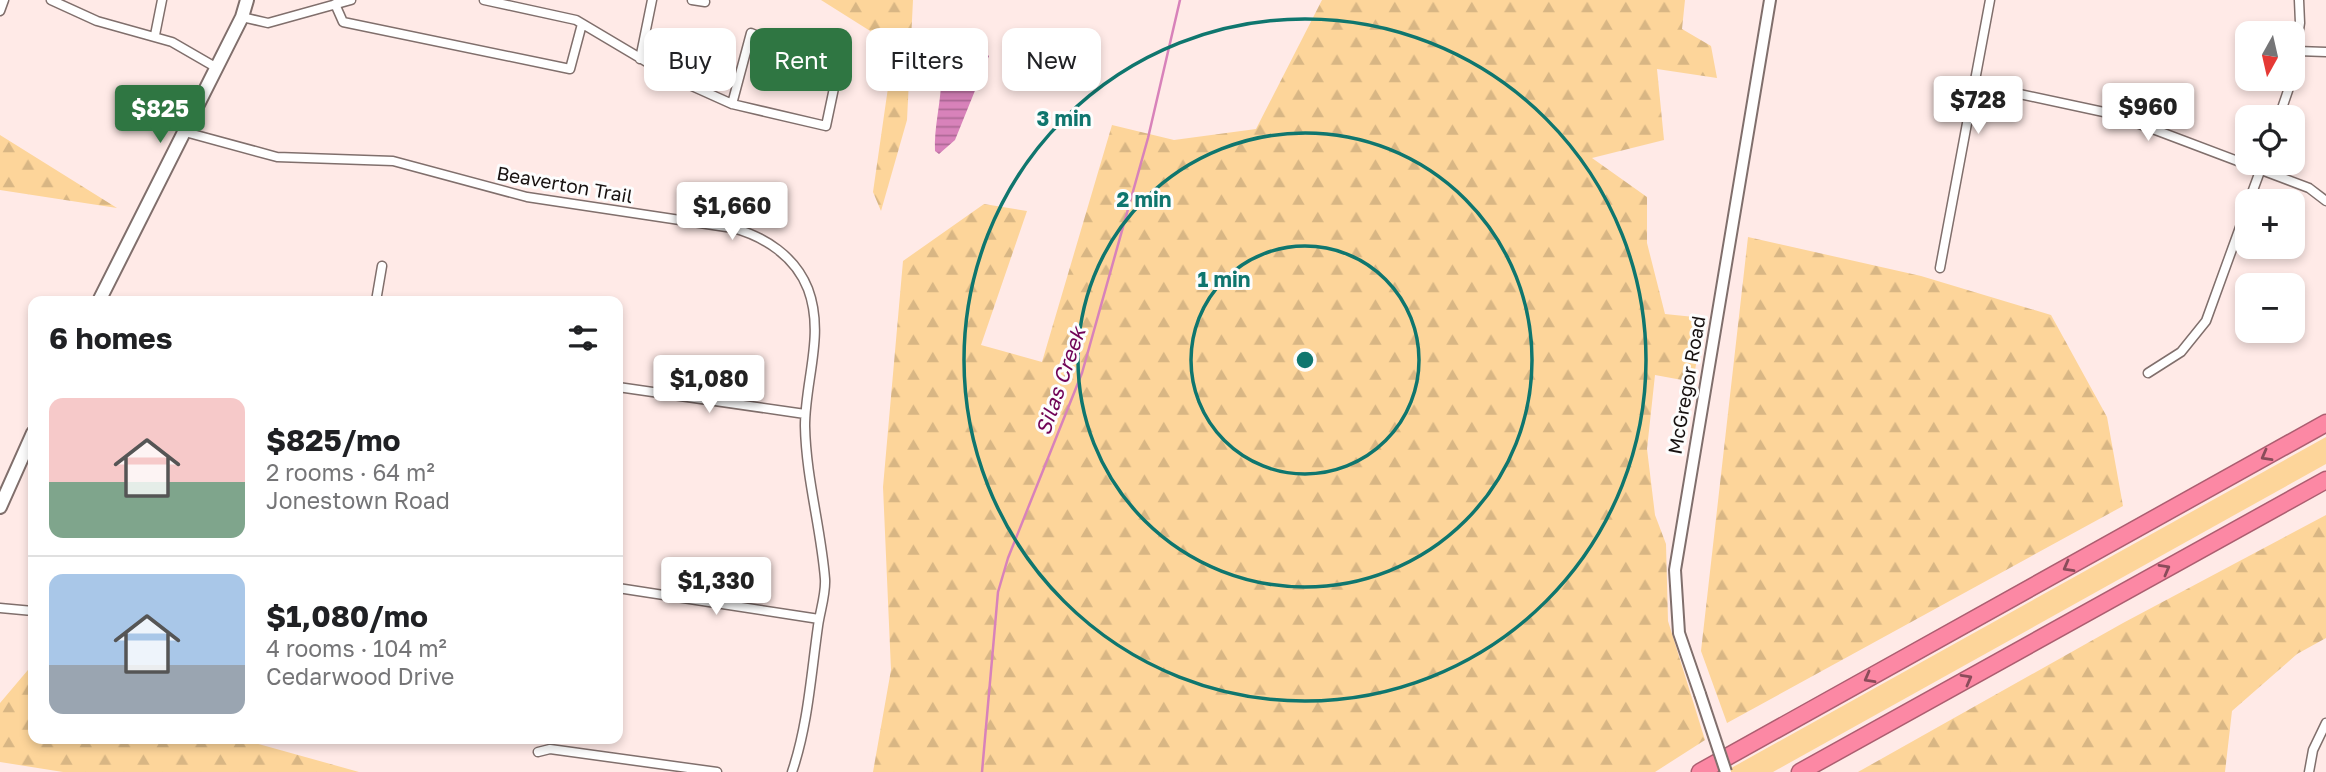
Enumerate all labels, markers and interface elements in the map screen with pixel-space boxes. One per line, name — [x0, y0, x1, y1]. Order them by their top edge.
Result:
north arrow — [2235, 21, 2305, 91]
map controls — [2235, 21, 2305, 343]
chip: Buy — [644, 28, 736, 91]
chip: Rent — [750, 28, 852, 91]
chip: Filters — [866, 28, 988, 91]
chip: New — [1002, 28, 1101, 91]
pin: $728 — [1937, 76, 2019, 136]
pin: $960 — [2107, 83, 2189, 143]
text: $728 — [1950, 85, 2006, 113]
pin: $825 — [119, 86, 201, 145]
text: $960 — [2118, 92, 2178, 120]
text: $825 — [131, 94, 189, 122]
text: 3 min — [1037, 105, 1091, 131]
button: locate — [2235, 105, 2305, 175]
street label: Beaverton Trail — [495, 161, 635, 207]
pin: $1,660 — [675, 182, 789, 242]
text: 2 min — [1117, 186, 1171, 212]
button: + — [2235, 189, 2305, 259]
text: $1,660 — [693, 191, 771, 219]
text: 1 min — [1198, 266, 1250, 292]
button: − — [2235, 273, 2305, 343]
street label: McGregor Road — [1663, 314, 1709, 456]
icon: filters — [564, 319, 602, 357]
text: 6 homes — [49, 320, 172, 356]
water label: Silas Creek — [1029, 322, 1091, 438]
centre of rings — [1293, 348, 1317, 372]
pin: $1,080 — [652, 356, 766, 415]
text: $1,080 — [669, 364, 749, 392]
text: $825/mo — [266, 422, 401, 458]
icon: home — [105, 426, 189, 510]
one-way arrow — [2261, 448, 2274, 461]
text: 2 rooms · 64 m² — [266, 458, 435, 486]
text: Jonestown Road — [266, 486, 450, 514]
pin: $1,330 — [659, 558, 773, 617]
one-way arrow — [2062, 559, 2075, 572]
one-way arrow — [2158, 564, 2171, 577]
text: $1,330 — [677, 566, 755, 594]
text: $1,080/mo — [266, 598, 428, 634]
icon: home — [105, 602, 189, 686]
text: 4 rooms · 104 m² — [266, 634, 447, 662]
text: Cedarwood Drive — [266, 662, 454, 690]
one-way arrow — [1864, 670, 1876, 683]
one-way arrow — [1959, 674, 1972, 687]

